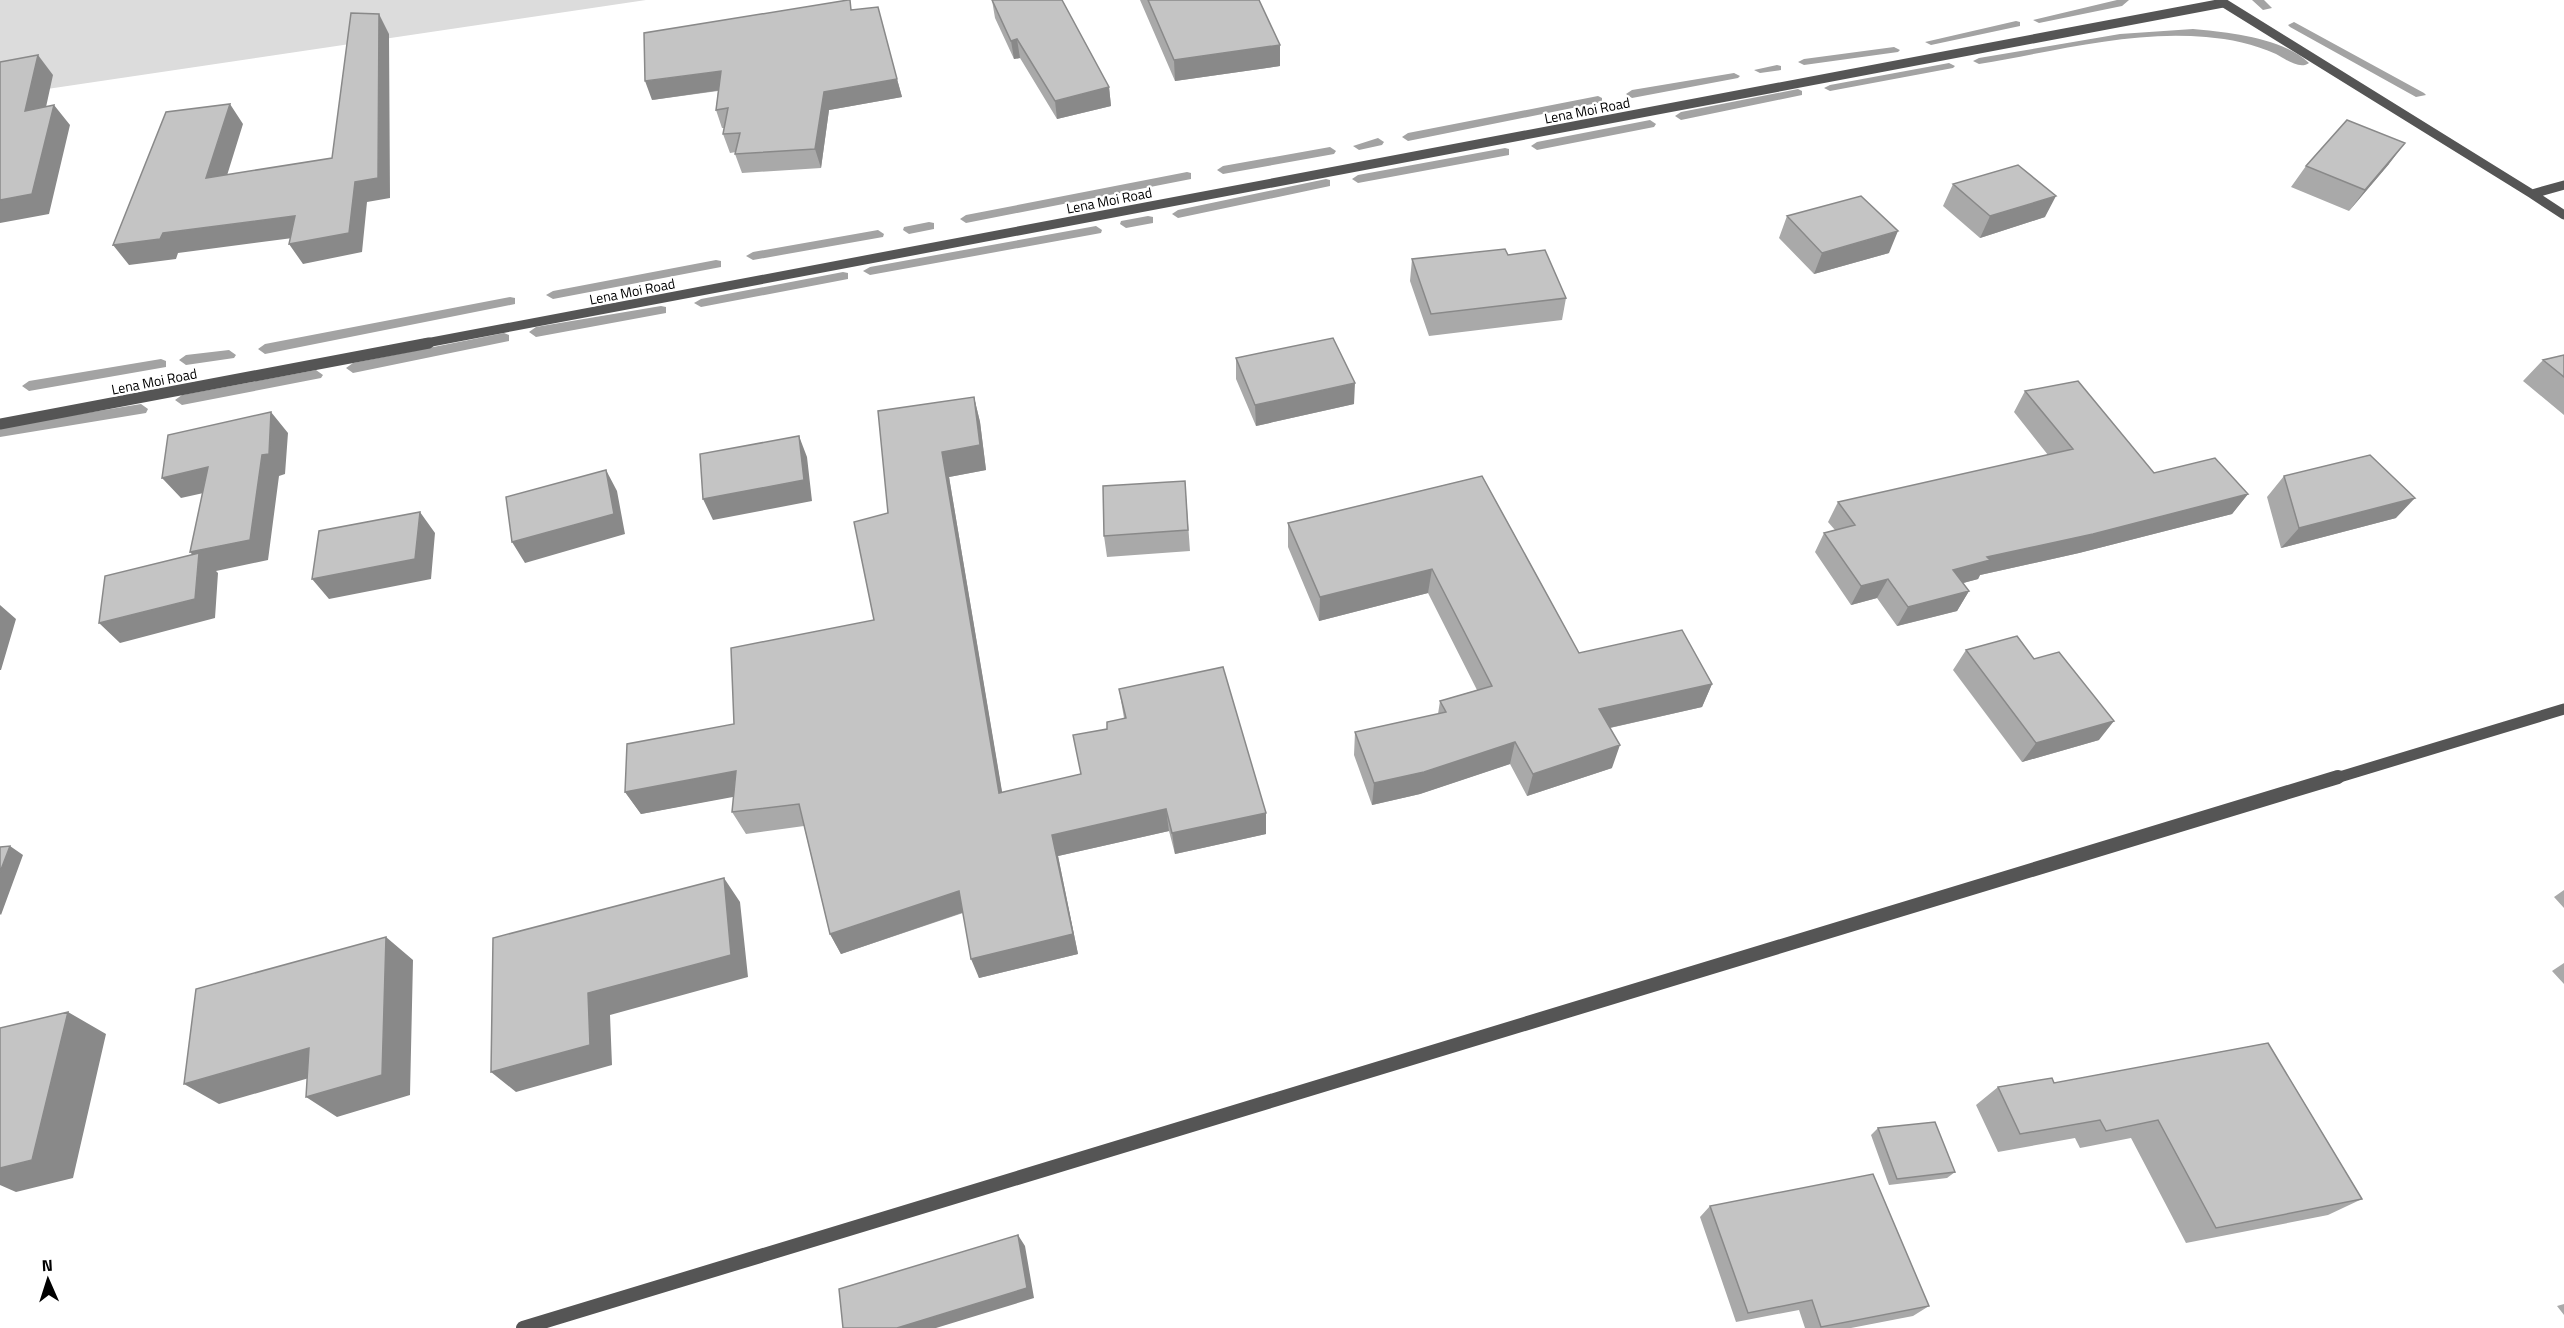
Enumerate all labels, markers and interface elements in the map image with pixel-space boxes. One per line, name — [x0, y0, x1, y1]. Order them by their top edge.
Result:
street label: Lena Moi Road — [1542, 91, 1632, 129]
street label: Lena Moi Road — [1064, 181, 1154, 219]
street label: Lena Moi Road — [587, 272, 677, 310]
street label: Lena Moi Road — [109, 362, 199, 400]
north arrow — [18, 1250, 78, 1310]
text: N — [41, 1253, 53, 1277]

